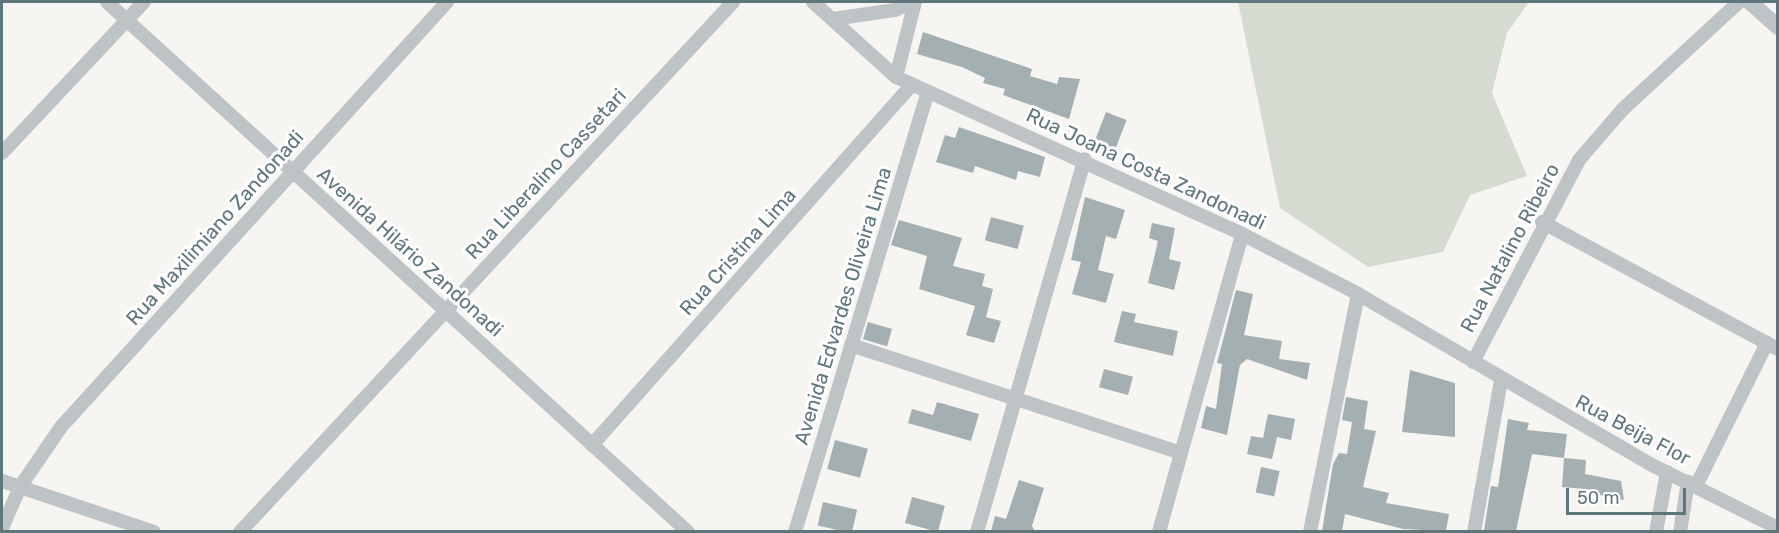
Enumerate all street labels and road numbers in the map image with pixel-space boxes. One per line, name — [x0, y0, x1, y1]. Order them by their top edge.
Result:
street label: Rua Liberalino Cassetari — [461, 84, 631, 264]
street label: Rua Joana Costa Zandonadi — [1022, 103, 1270, 235]
street label: Rua Maxilimiano Zandonadi — [121, 126, 309, 330]
street label: Rua Natalino Ribeiro — [1455, 159, 1565, 337]
street label: Avenida Hilário Zandonadi — [312, 162, 508, 342]
street label: Avenida Edvardes Oliveira Lima — [789, 164, 897, 448]
street label: Rua Cristina Lima — [675, 184, 801, 320]
street label: Rua Beija Flor — [1571, 390, 1695, 470]

